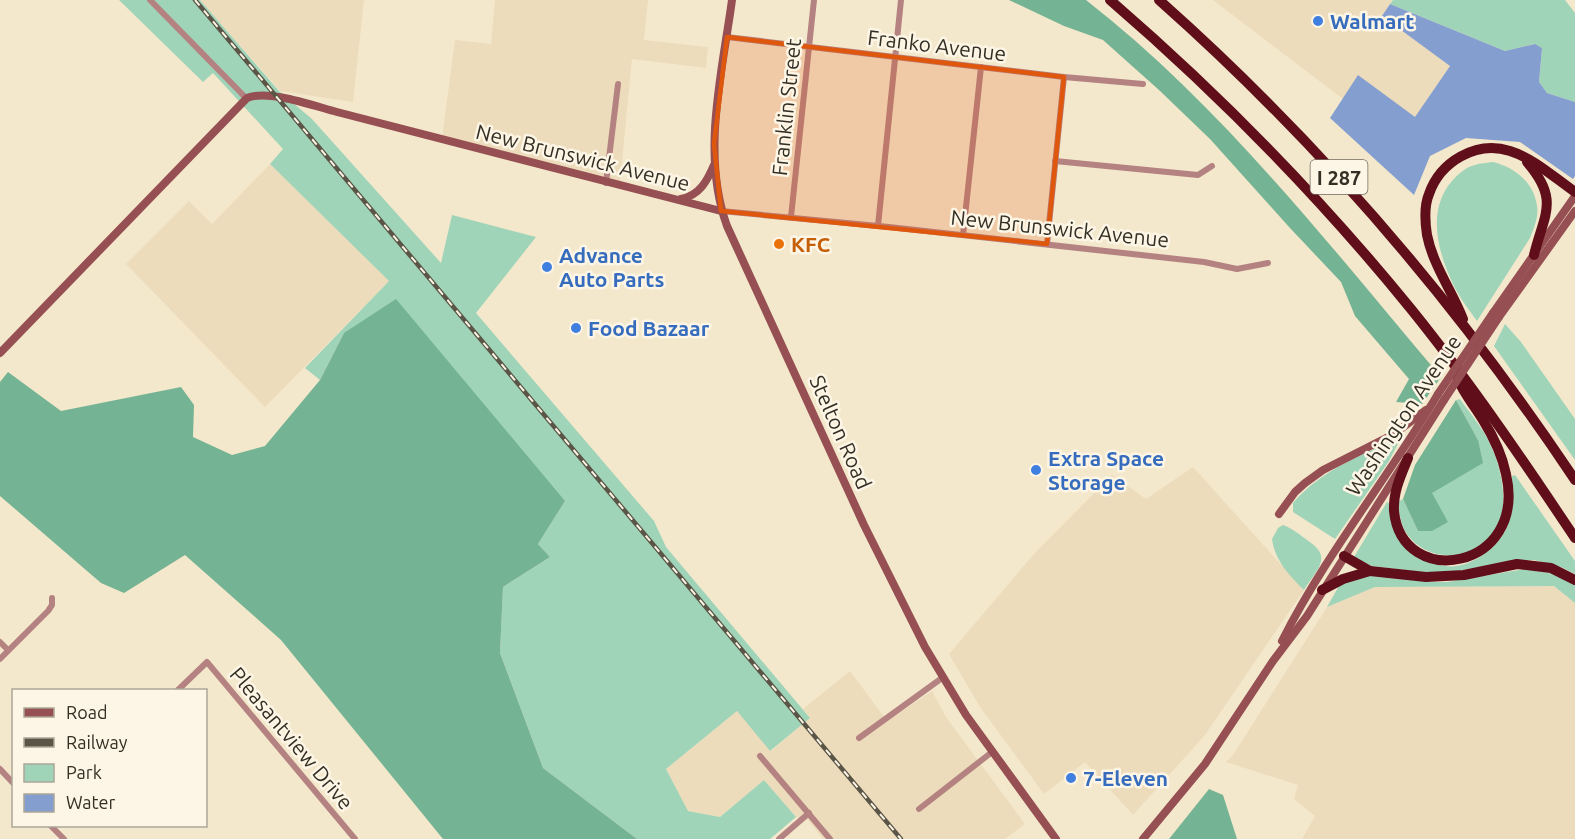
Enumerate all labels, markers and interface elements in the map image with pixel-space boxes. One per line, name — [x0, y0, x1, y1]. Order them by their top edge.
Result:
place label: Walmart — [1330, 9, 1414, 33]
marker: Walmart — [1311, 14, 1325, 28]
street label: Franko Avenue — [866, 25, 1008, 65]
street label: Franklin Street — [767, 37, 805, 177]
street label: New Brunswick Avenue — [474, 119, 692, 195]
road number: I 287 — [1310, 160, 1368, 194]
street label: New Brunswick Avenue — [950, 205, 1170, 251]
place label: KFC — [791, 232, 830, 256]
marker: KFC — [772, 237, 786, 251]
place label: Advance Auto Parts — [559, 243, 664, 291]
marker: Advance Auto Parts — [540, 260, 554, 274]
place label: Food Bazaar — [588, 316, 710, 340]
marker: Food Bazaar — [569, 321, 583, 335]
street label: Washington Avenue — [1340, 330, 1466, 500]
street label: Stelton Road — [805, 371, 877, 493]
place label: Extra Space Storage — [1048, 446, 1164, 494]
marker: Extra Space Storage — [1029, 463, 1043, 477]
street label: Pleasantview Drive — [225, 662, 359, 814]
legend — [12, 689, 207, 827]
text: Road — [66, 702, 108, 722]
text: Railway — [66, 732, 128, 752]
text: Park — [66, 762, 102, 782]
place label: 7-Eleven — [1083, 766, 1168, 790]
marker: 7-Eleven — [1064, 771, 1078, 785]
text: Water — [66, 792, 116, 812]

